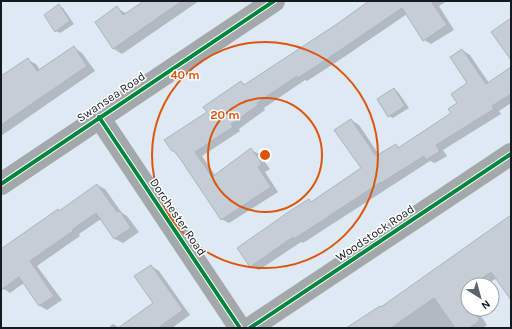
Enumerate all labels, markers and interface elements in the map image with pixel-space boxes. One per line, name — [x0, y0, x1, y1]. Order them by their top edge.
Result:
text: 40 m — [170, 68, 200, 82]
street label: Swansea Road — [74, 69, 148, 125]
text: 20 m — [210, 108, 240, 122]
centre of rings — [258, 148, 272, 162]
street label: Dorchester Road — [147, 176, 209, 258]
street label: Woodstock Road — [333, 202, 417, 264]
north arrow — [460, 277, 500, 317]
text: N — [479, 297, 493, 312]

